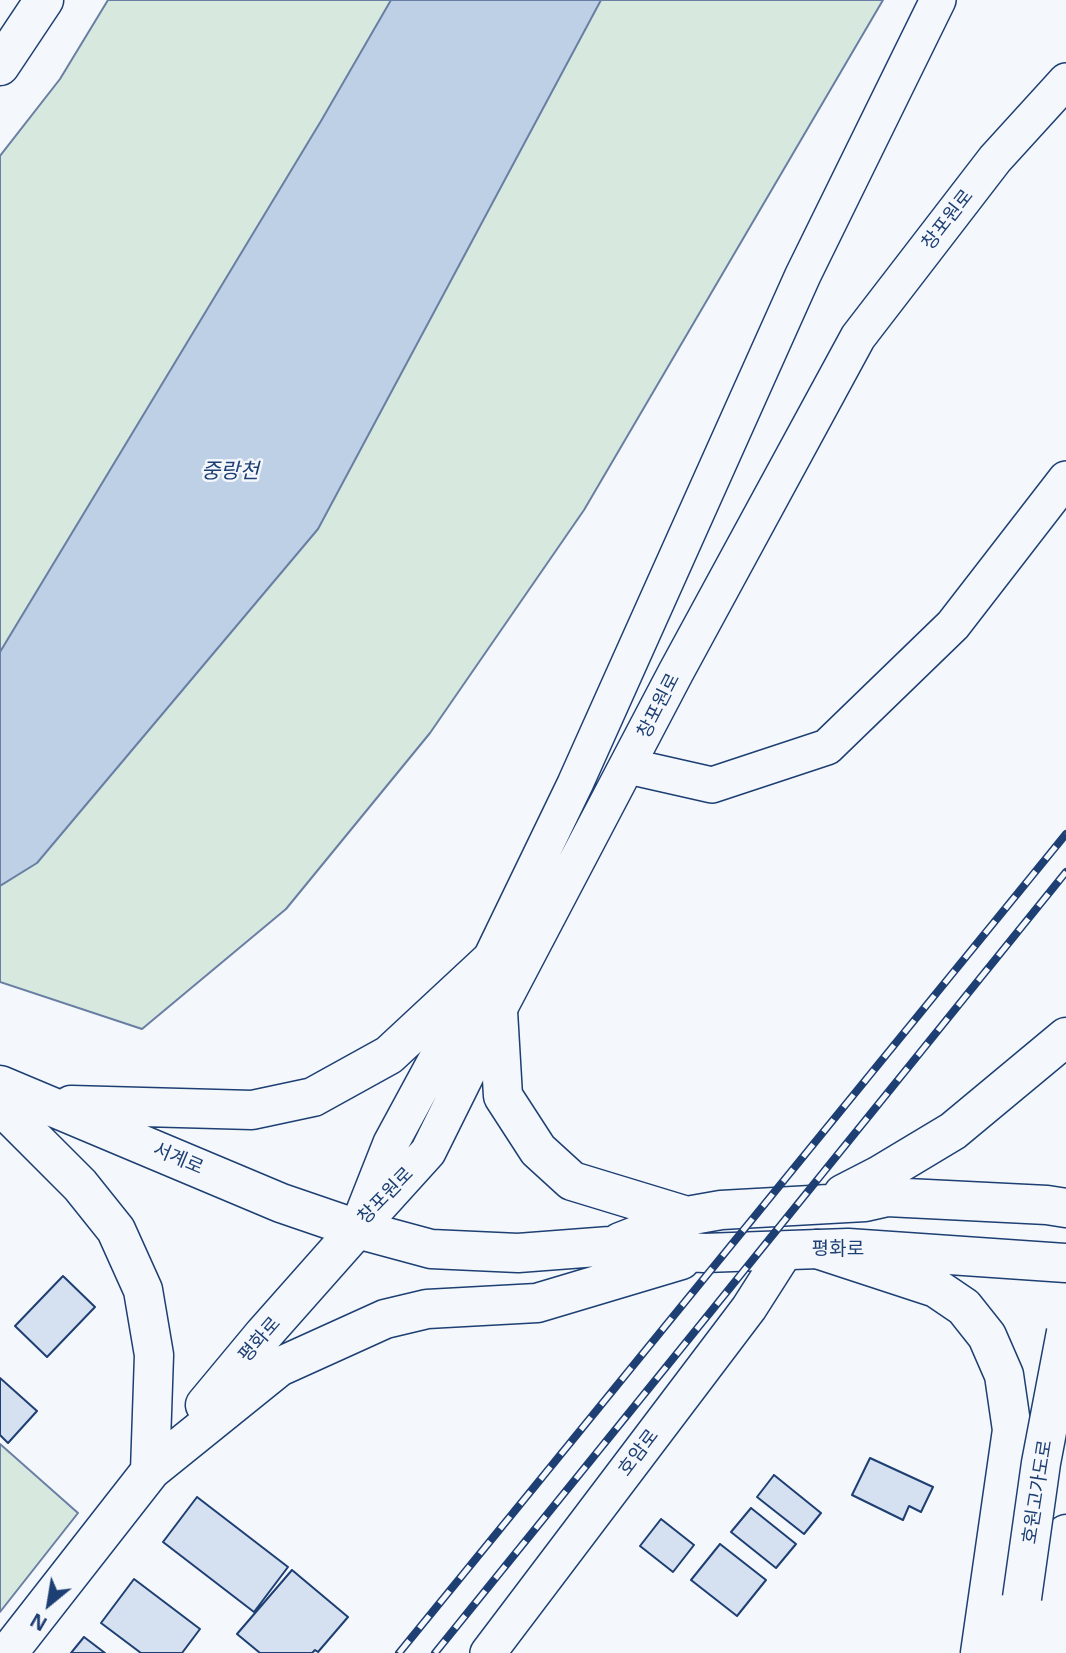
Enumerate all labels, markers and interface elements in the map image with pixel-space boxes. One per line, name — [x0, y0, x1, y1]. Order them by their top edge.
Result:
street label: 창포원로 — [917, 185, 979, 255]
water label: 중랑천 — [201, 459, 259, 485]
street label: 창포원로 — [633, 670, 685, 742]
street label: 서계로 — [149, 1138, 207, 1180]
street label: 창포원로 — [354, 1163, 418, 1229]
street label: 평화로 — [812, 1239, 864, 1261]
street label: 평화로 — [234, 1313, 286, 1367]
street label: 호암로 — [614, 1425, 664, 1481]
street label: 호원고가도로 — [1019, 1438, 1057, 1546]
north arrow — [14, 1569, 84, 1639]
text: N — [25, 1607, 52, 1637]

